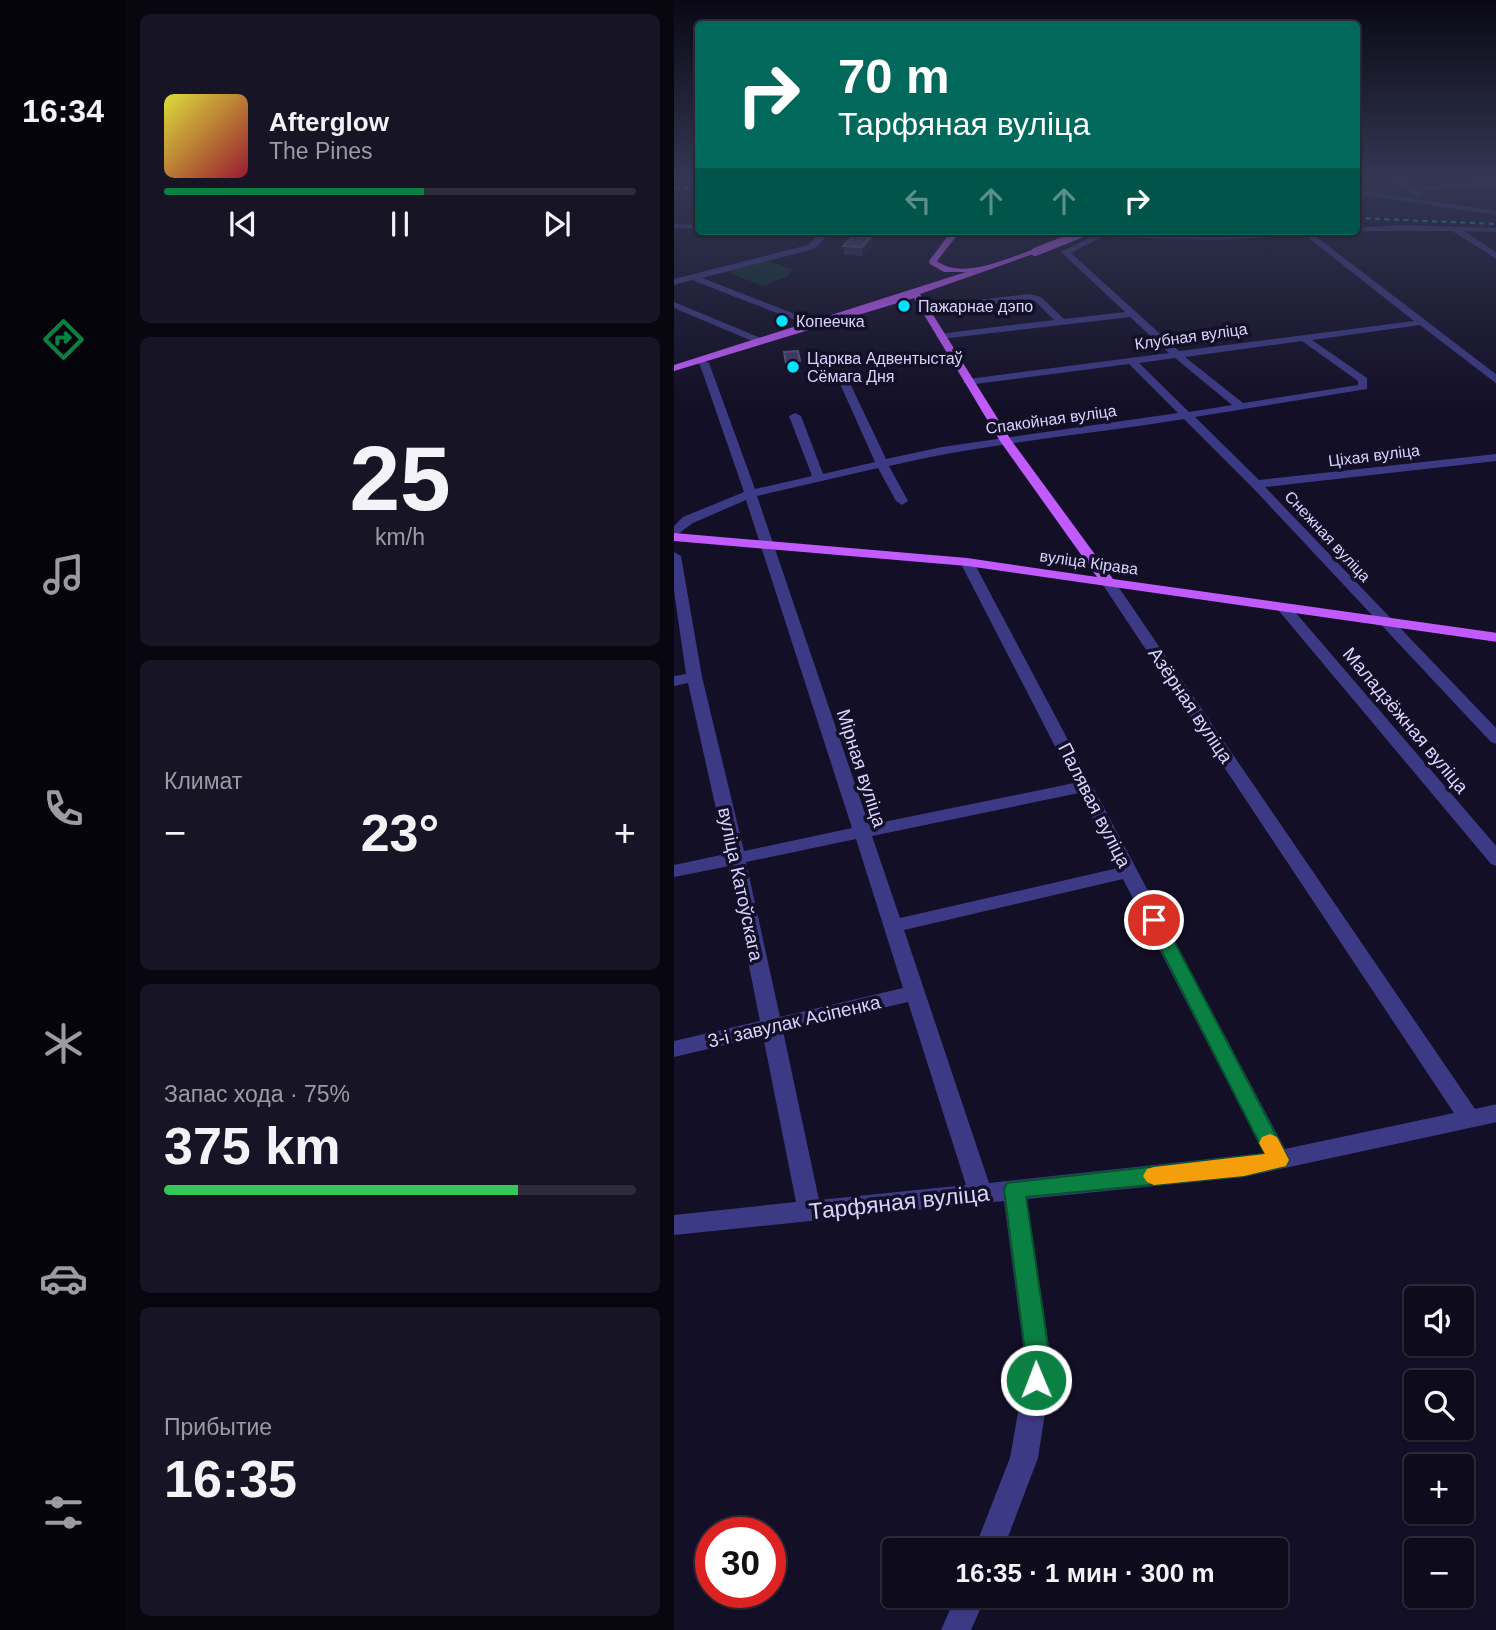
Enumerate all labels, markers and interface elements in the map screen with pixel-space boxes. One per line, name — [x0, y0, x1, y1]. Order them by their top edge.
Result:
icon: right — [723, 49, 814, 140]
text: 70 m — [838, 49, 950, 103]
text: 16:34 — [22, 93, 104, 129]
text: Тарфяная вуліца — [838, 106, 1090, 142]
text: Afterglow — [269, 107, 389, 137]
text: The Pines — [269, 138, 373, 164]
icon: left — [899, 182, 937, 220]
icon: ahead — [972, 182, 1010, 220]
icon: ahead — [1045, 182, 1083, 220]
icon: right — [1118, 182, 1156, 220]
icon: previous — [224, 205, 262, 243]
icon: pause — [381, 205, 419, 243]
icon: next — [538, 205, 576, 243]
marker: Пажарнае дэпо — [896, 298, 912, 314]
place label: Пажарнае дэпо — [918, 298, 1033, 315]
marker: Копеечка — [774, 313, 790, 329]
place label: Копеечка — [796, 313, 865, 330]
icon: directions — [39, 315, 88, 364]
street label: Клубная вуліца — [1134, 320, 1249, 353]
place label: Царква Адвентыстаў Сёмага Дня — [807, 350, 963, 385]
marker: Царква Адвентыстаў Сёмага Дня — [785, 359, 801, 375]
street label: Спакойная вуліца — [985, 402, 1118, 437]
text: 25 — [349, 428, 451, 529]
street label: Ціхая вуліца — [1327, 441, 1421, 470]
street label: Снежная вуліца — [1281, 488, 1374, 585]
text: km/h — [375, 524, 425, 550]
street label: вуліца Кірава — [1039, 547, 1139, 578]
icon: music — [39, 550, 88, 599]
street label: Маладзёжная вуліца — [1339, 643, 1473, 798]
street label: Азёрная вуліца — [1144, 644, 1237, 767]
street label: Мірная вуліца — [833, 707, 891, 830]
street label: Палявая вуліца — [1054, 739, 1135, 871]
text: Климат — [164, 768, 242, 794]
icon: phone — [39, 784, 88, 833]
text: 23° — [361, 804, 439, 862]
street label: вуліца Катоўскага — [714, 805, 767, 963]
text: − — [164, 812, 186, 854]
text: + — [614, 812, 636, 854]
pin — [1124, 890, 1184, 950]
icon: arrive — [1135, 901, 1173, 939]
street label: 3-і завулак Асіпенка — [706, 991, 883, 1052]
icon: climate — [39, 1019, 88, 1068]
text: Запас хода · 75% — [164, 1081, 350, 1107]
text: 375 km — [164, 1117, 340, 1175]
street label: Тарфяная вуліца — [808, 1180, 991, 1224]
icon: car — [39, 1254, 88, 1303]
map controls — [1404, 1286, 1474, 1608]
button: sound — [1404, 1286, 1474, 1356]
position arrow — [999, 1343, 1073, 1417]
button: search — [1404, 1370, 1474, 1440]
text: Прибытие — [164, 1414, 272, 1440]
text: 16:35 — [164, 1450, 297, 1508]
button: + — [1404, 1454, 1474, 1524]
icon: filters — [39, 1488, 88, 1537]
speed limit sign: 30 — [695, 1517, 786, 1608]
button: − — [1404, 1538, 1474, 1608]
text: 16:35 · 1 мин · 300 m — [955, 1558, 1215, 1588]

